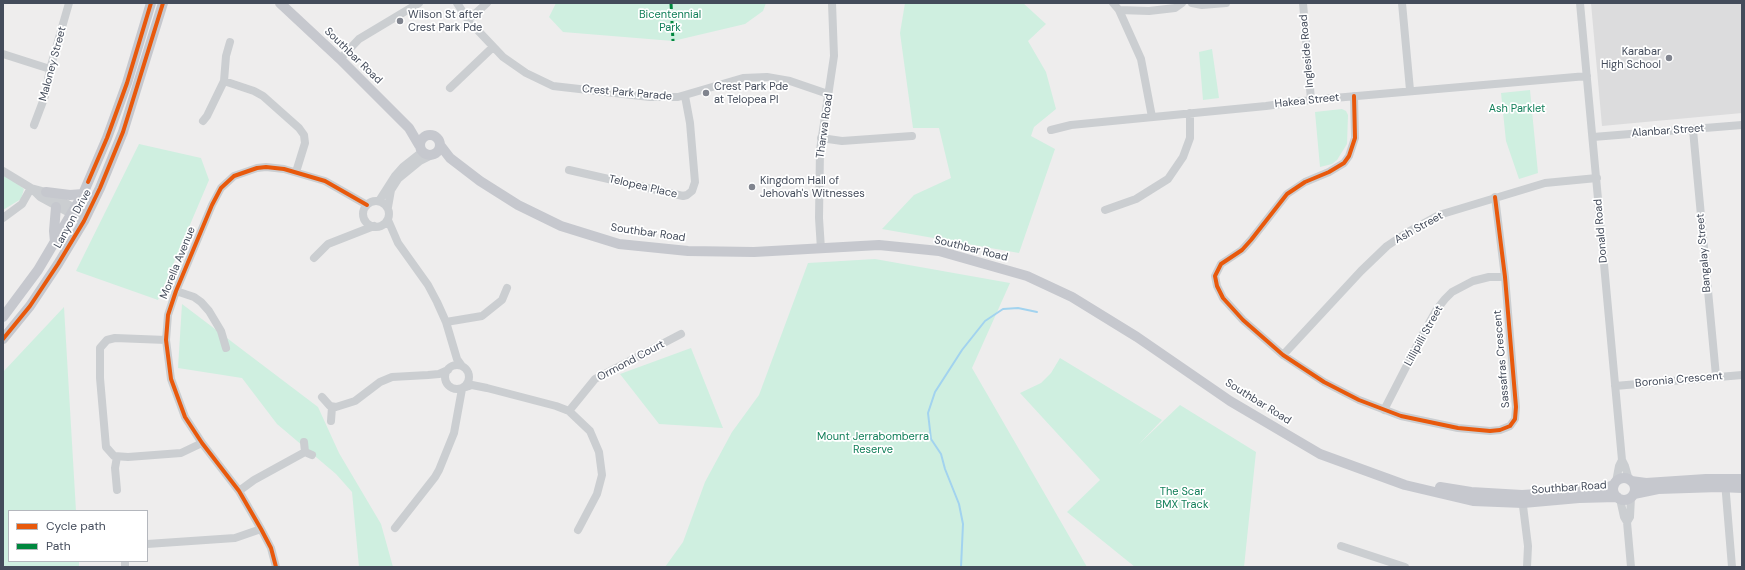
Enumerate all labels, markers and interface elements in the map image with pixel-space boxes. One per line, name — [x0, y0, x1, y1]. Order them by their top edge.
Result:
place label: Wilson St after Crest Park Pde — [408, 8, 483, 34]
park label: Bicentennial Park — [639, 8, 701, 34]
street label: Ingleside Road — [1297, 14, 1317, 88]
marker: Wilson St after Crest Park Pde — [395, 16, 405, 26]
street label: Maloney Street — [37, 25, 69, 103]
street label: Southbar Road — [321, 25, 385, 87]
place label: Karabar High School — [1601, 45, 1661, 71]
marker: Karabar High School — [1664, 53, 1674, 63]
place label: Crest Park Pde at Telopea Pl — [714, 80, 788, 106]
street label: Crest Park Parade — [581, 82, 673, 104]
marker: Crest Park Pde at Telopea Pl — [701, 88, 711, 98]
street label: Hakea Street — [1274, 91, 1340, 111]
street label: Tharwa Road — [814, 93, 836, 159]
park label: Ash Parklet — [1489, 102, 1545, 116]
street label: Alanbar Street — [1631, 122, 1705, 140]
street label: Telopea Place — [608, 173, 678, 201]
place label: Kingdom Hall of Jehovah's Witnesses — [760, 174, 865, 200]
marker: Kingdom Hall of Jehovah's Witnesses — [747, 182, 757, 192]
street label: Lanyon Drive — [51, 187, 95, 251]
street label: Donald Road — [1592, 198, 1610, 264]
street label: Ash Street — [1393, 209, 1445, 247]
street label: Bangalay Street — [1694, 213, 1714, 293]
street label: Southbar Road — [610, 221, 686, 245]
street label: Morella Avenue — [157, 225, 199, 301]
street label: Southbar Road — [933, 233, 1009, 265]
street label: Lillipilli Street — [1402, 303, 1446, 369]
street label: Sassafras Crescent — [1491, 309, 1513, 409]
street label: Ormond Court — [595, 338, 667, 384]
street label: Boronia Crescent — [1635, 370, 1723, 390]
street label: Southbar Road — [1223, 376, 1293, 428]
park label: Mount Jerrabomberra Reserve — [817, 430, 929, 456]
street label: Southbar Road — [1531, 479, 1607, 497]
park label: The Scar BMX Track — [1156, 485, 1208, 511]
legend — [8, 510, 148, 562]
text: Cycle path — [46, 518, 106, 534]
text: Path — [46, 538, 71, 554]

